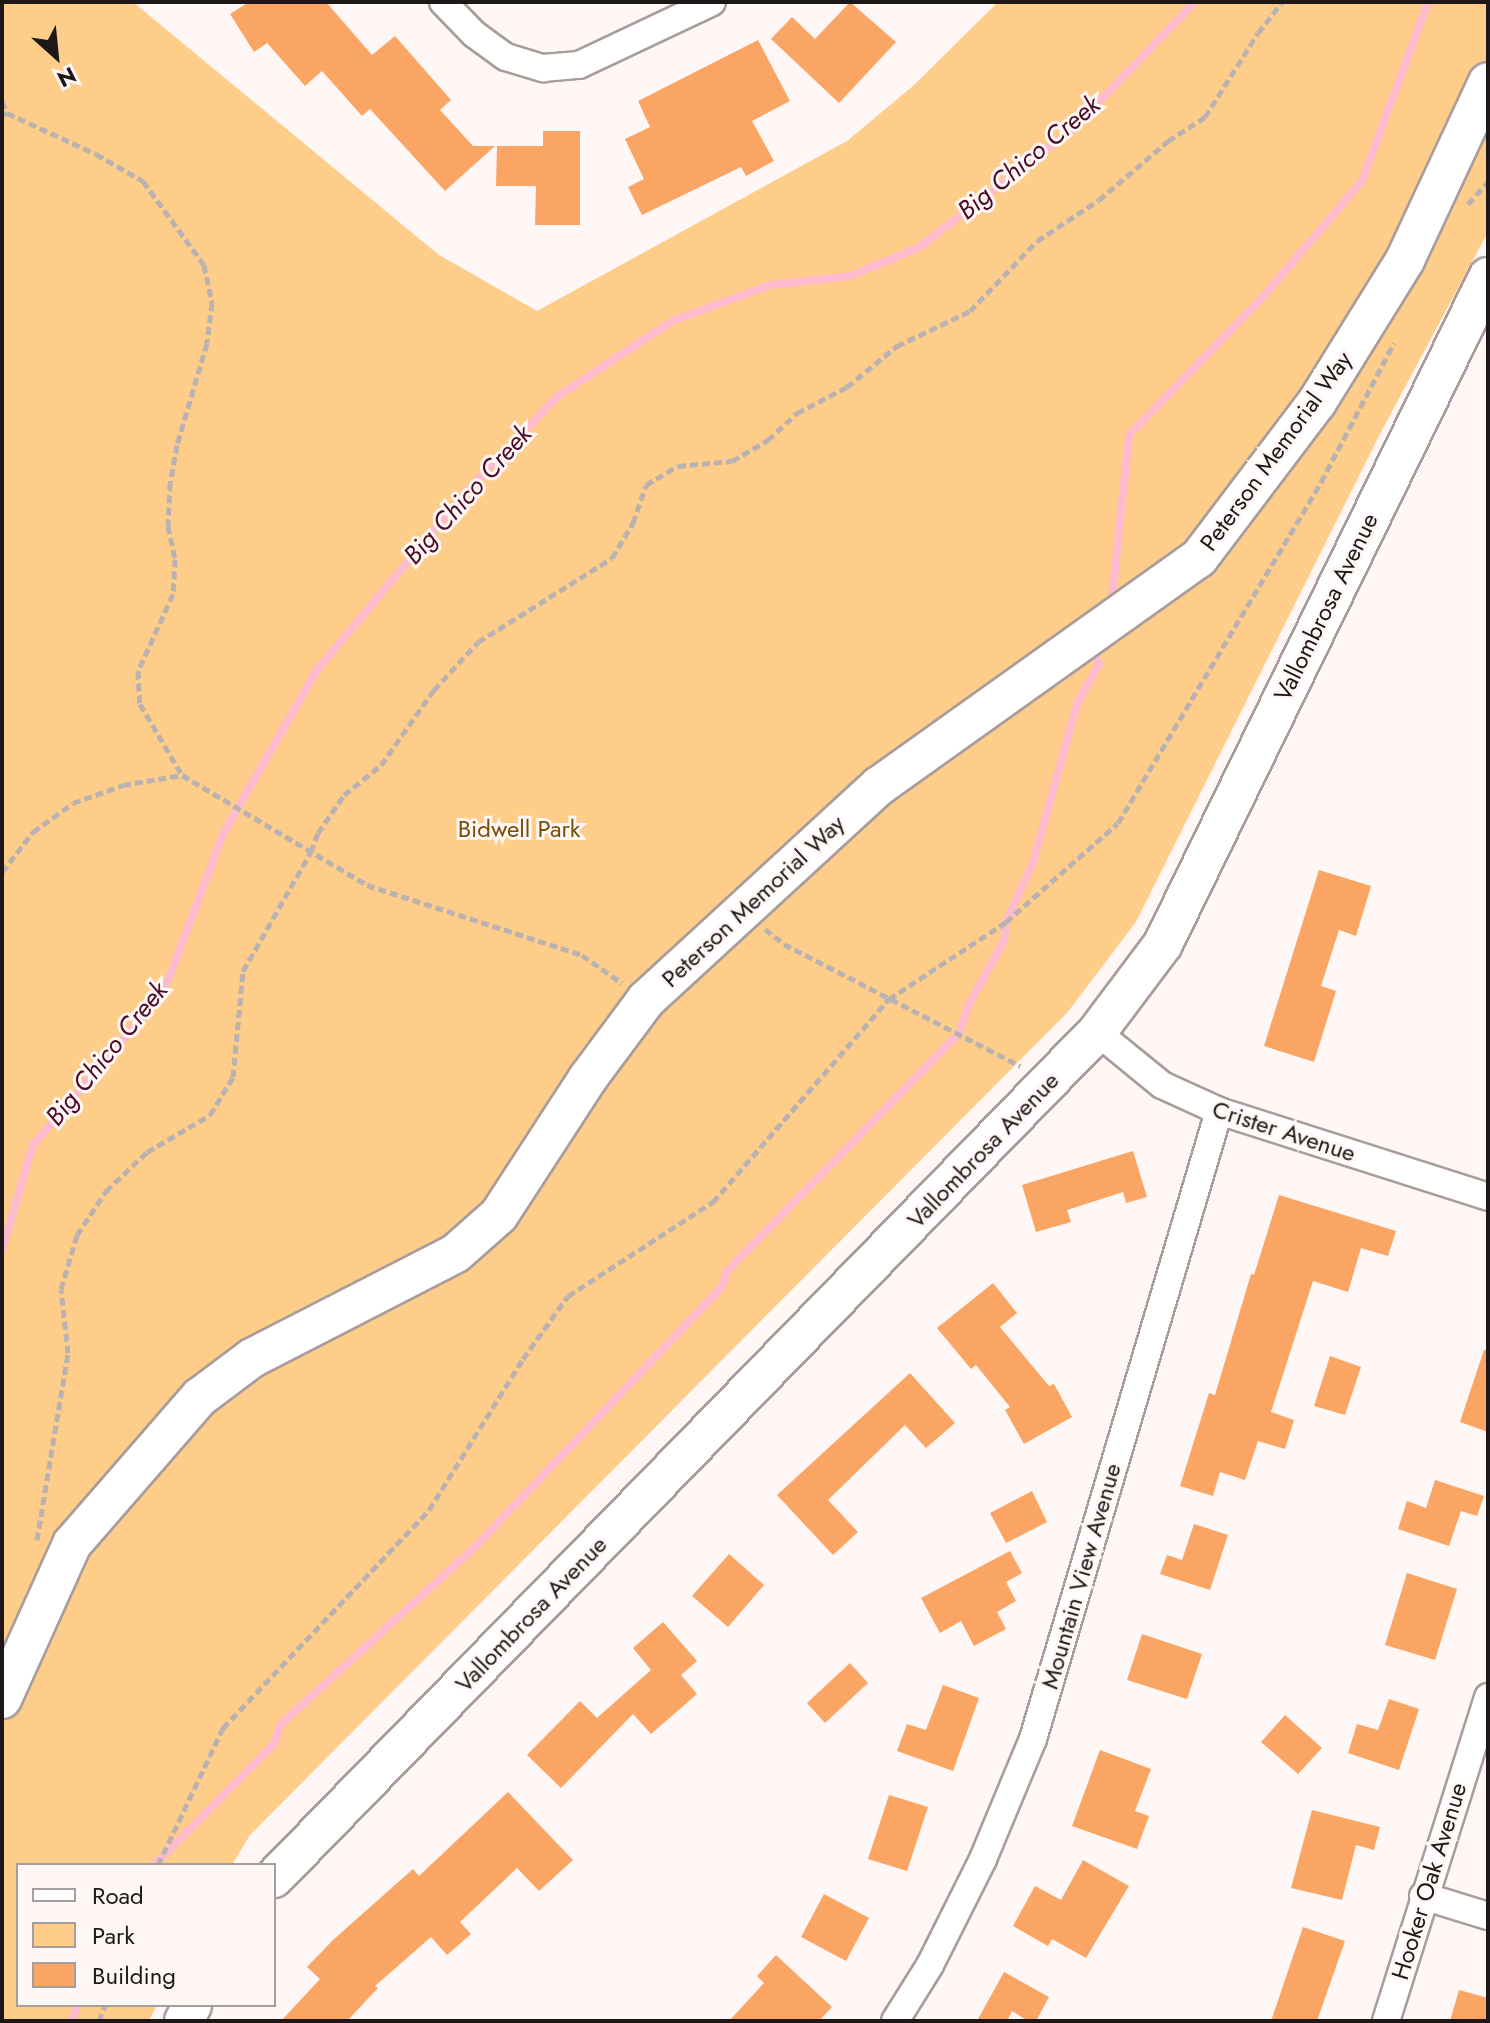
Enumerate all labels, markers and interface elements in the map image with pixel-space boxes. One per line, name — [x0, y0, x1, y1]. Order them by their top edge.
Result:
north arrow — [16, 16, 96, 96]
text: N — [52, 59, 82, 96]
water label: Big Chico Creek — [951, 89, 1107, 227]
street label: Peterson Memorial Way — [1194, 346, 1358, 556]
water label: Big Chico Creek — [397, 419, 539, 571]
street label: Vallombrosa Avenue — [1268, 508, 1384, 706]
street label: Peterson Memorial Way — [656, 809, 850, 993]
park label: Bidwell Park — [458, 815, 580, 843]
water label: Big Chico Creek — [39, 976, 175, 1132]
street label: Vallombrosa Avenue — [901, 1066, 1065, 1234]
street label: Crister Avenue — [1209, 1094, 1359, 1168]
street label: Mountain View Avenue — [1035, 1460, 1127, 1692]
street label: Vallombrosa Avenue — [449, 1530, 613, 1698]
street label: Hooker Oak Avenue — [1385, 1779, 1473, 1983]
legend — [16, 1863, 276, 2007]
text: Road — [92, 1878, 144, 1913]
text: Park — [92, 1918, 135, 1953]
text: Building — [92, 1958, 176, 1993]

